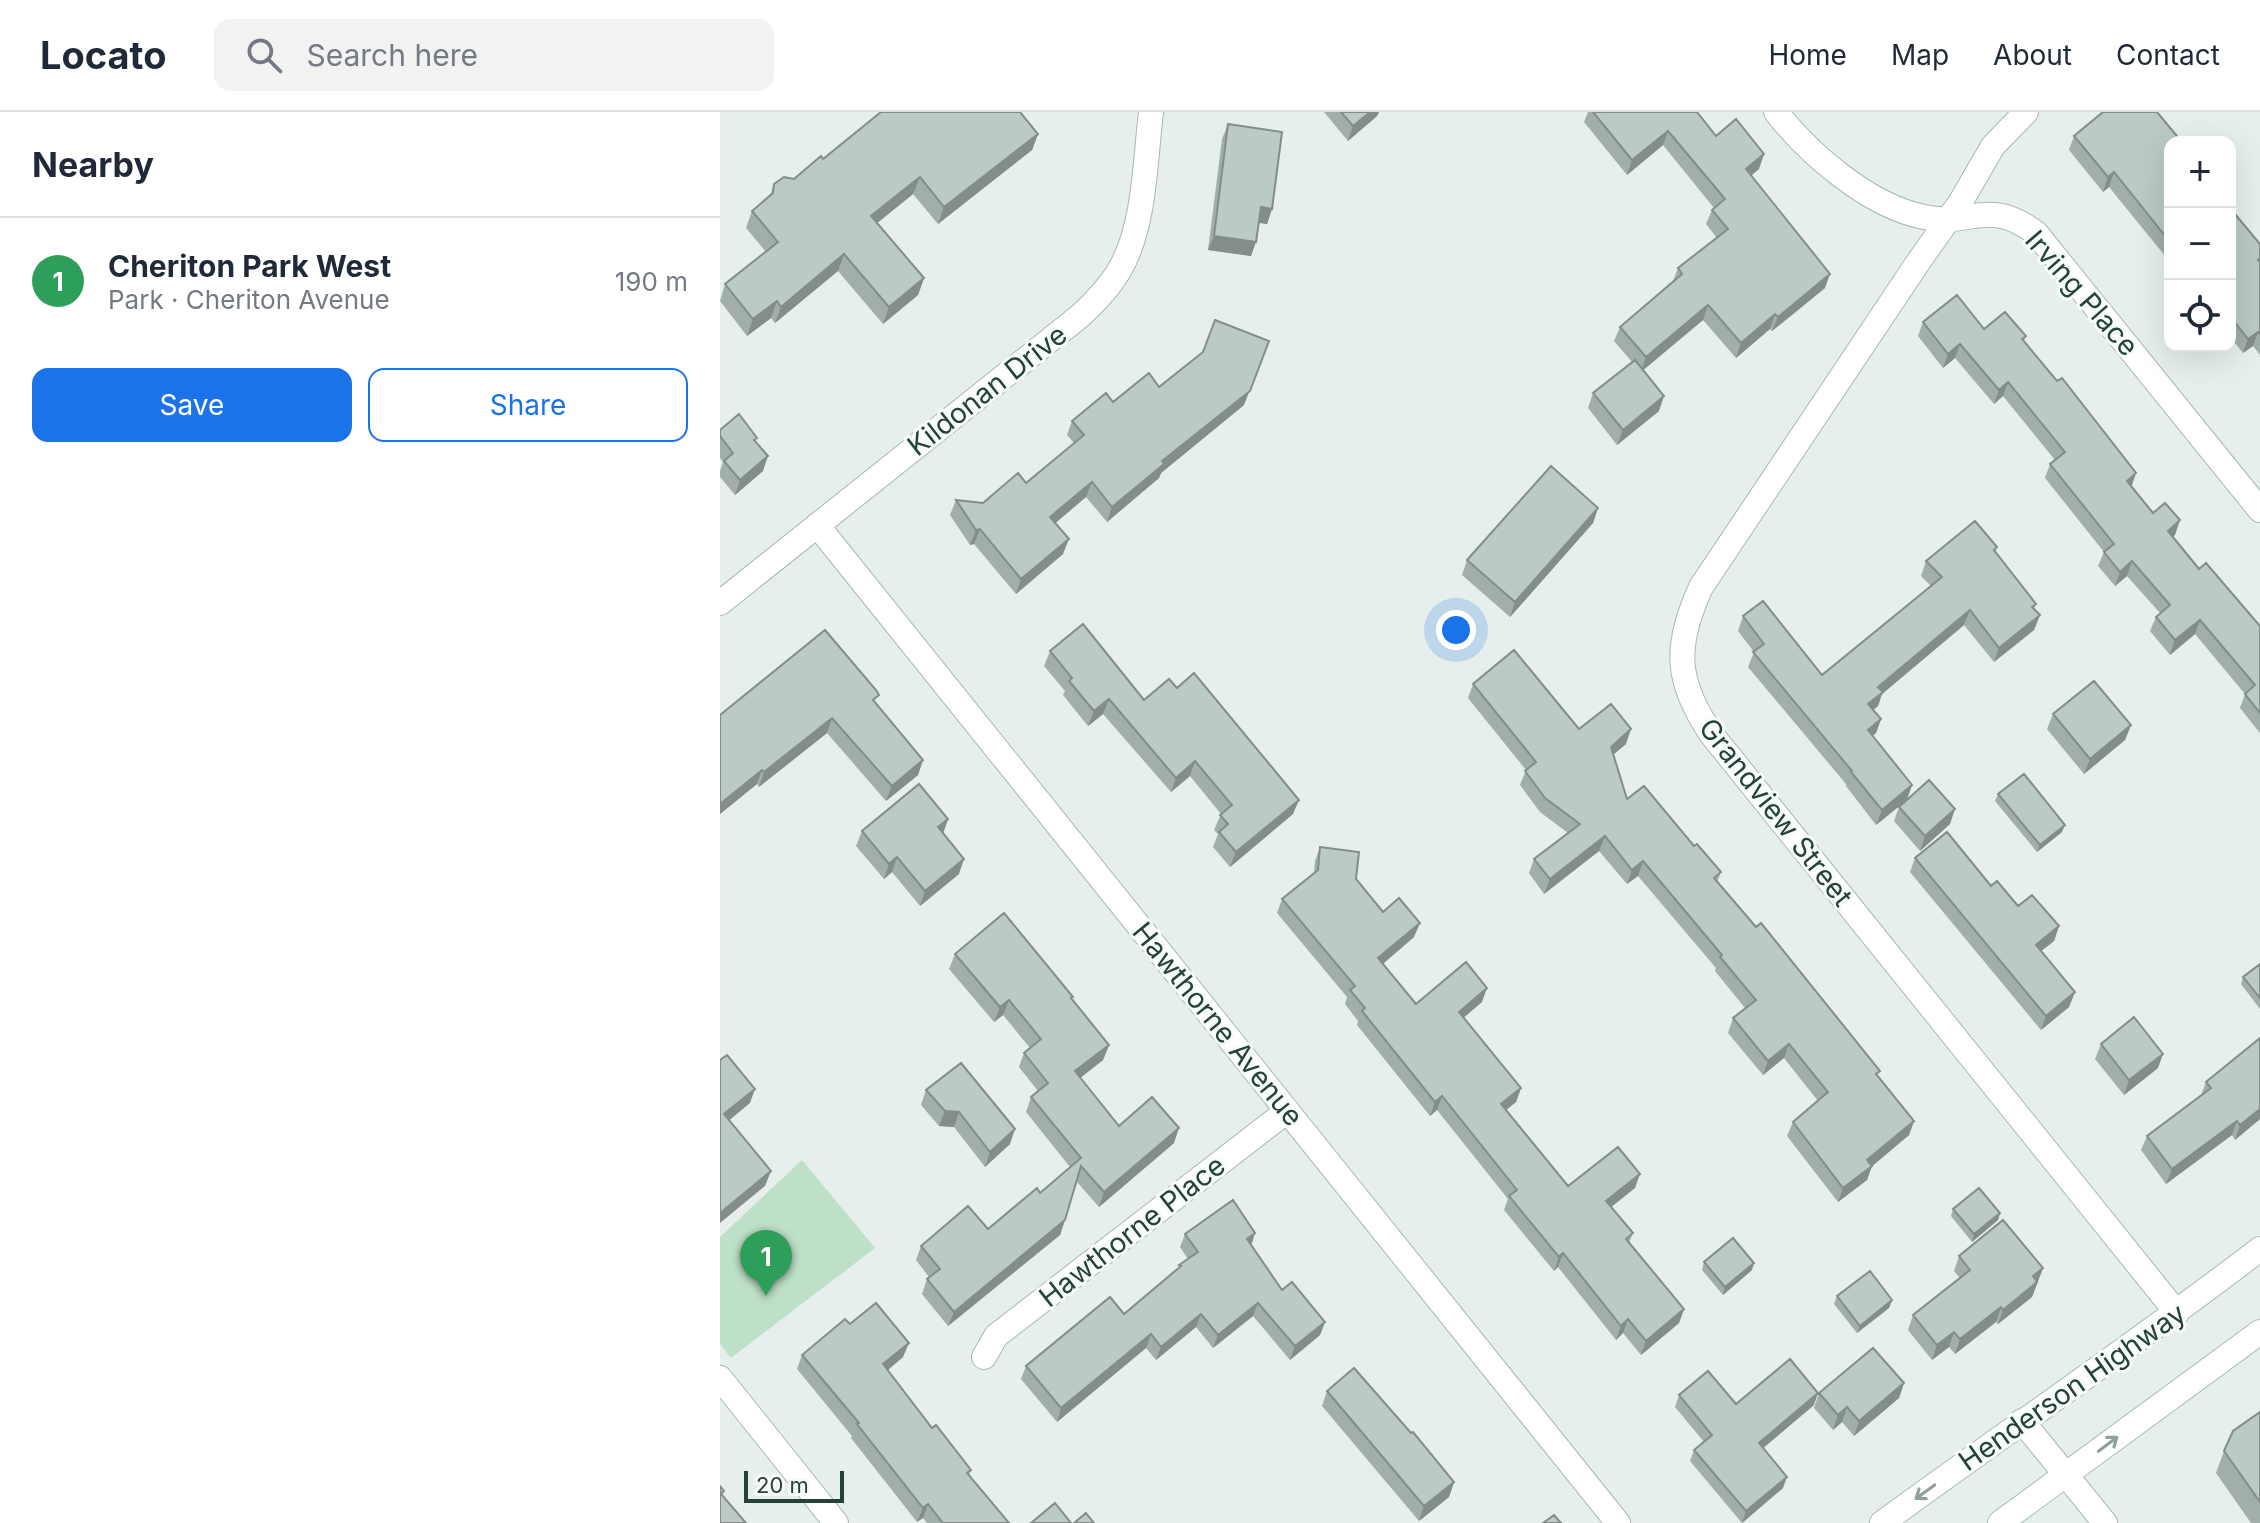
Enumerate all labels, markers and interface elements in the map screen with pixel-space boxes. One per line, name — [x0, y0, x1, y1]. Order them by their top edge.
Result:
search box — [214, 19, 774, 91]
text: Locato — [40, 32, 166, 78]
icon: search — [242, 33, 286, 77]
text: Search here — [306, 37, 478, 73]
text: Home — [1768, 38, 1847, 72]
text: Map — [1891, 38, 1949, 72]
text: About — [1993, 38, 2072, 72]
text: Contact — [2116, 38, 2220, 72]
map controls — [2164, 136, 2236, 352]
button: + — [2164, 136, 2236, 208]
text: Nearby — [32, 144, 154, 185]
button: − — [2164, 208, 2236, 280]
street label: Irving Place — [2018, 223, 2146, 363]
text: Cheriton Park West — [108, 248, 391, 284]
text: 1 — [52, 266, 64, 297]
text: 190 m — [615, 266, 688, 297]
button: locate — [2164, 280, 2236, 352]
text: Park · Cheriton Avenue — [108, 284, 390, 315]
street label: Kildonan Drive — [901, 317, 1073, 463]
button: Save — [32, 368, 352, 442]
button: Share — [368, 368, 688, 442]
your location — [1436, 610, 1476, 650]
street label: Grandview Street — [1692, 711, 1860, 913]
street label: Hawthorne Avenue — [1125, 915, 1311, 1133]
street label: Hawthorne Place — [1032, 1148, 1232, 1314]
pin: 1 — [740, 1230, 792, 1296]
street label: Henderson Highway — [1952, 1296, 2192, 1478]
one-way arrow — [2097, 1436, 2118, 1453]
scale bar — [744, 1467, 844, 1503]
text: 20 m — [756, 1472, 809, 1498]
one-way arrow — [1914, 1484, 1936, 1500]

